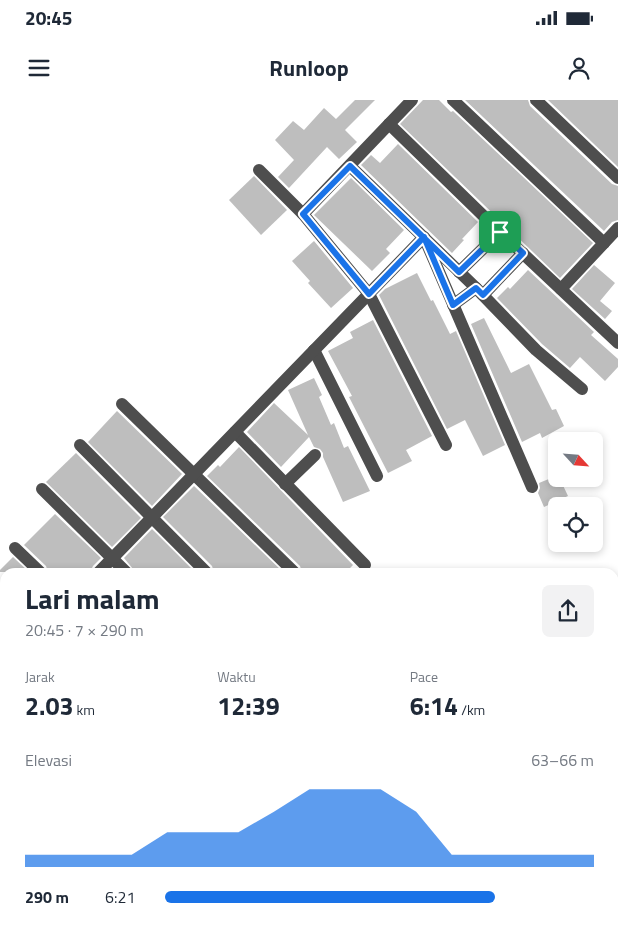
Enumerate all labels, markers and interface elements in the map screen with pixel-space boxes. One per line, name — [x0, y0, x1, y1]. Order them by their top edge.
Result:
text: 20:45 — [25, 3, 72, 32]
text: Runloop — [269, 51, 349, 85]
icon: menu — [25, 54, 53, 82]
icon: person — [565, 54, 593, 82]
pin — [479, 211, 521, 253]
icon: arrive — [486, 218, 514, 246]
north arrow — [548, 432, 602, 488]
map controls — [548, 432, 603, 552]
button: locate — [548, 497, 603, 552]
text: Lari malam — [25, 577, 160, 620]
button: share — [542, 585, 594, 637]
text: 20:45 · 7 × 290 m — [25, 618, 144, 642]
text: Jarak — [25, 666, 55, 687]
text: Waktu — [217, 666, 256, 687]
text: Pace — [410, 666, 438, 687]
text: 2.03 — [25, 687, 73, 725]
text: 12:39 — [217, 687, 280, 725]
text: 6:14 — [410, 687, 458, 725]
text: km — [73, 699, 95, 720]
text: /km — [458, 699, 485, 720]
text: Elevasi — [25, 748, 72, 772]
text: 63–66 m — [531, 748, 594, 772]
text: 290 m — [25, 885, 69, 909]
text: 6:21 — [105, 885, 135, 909]

